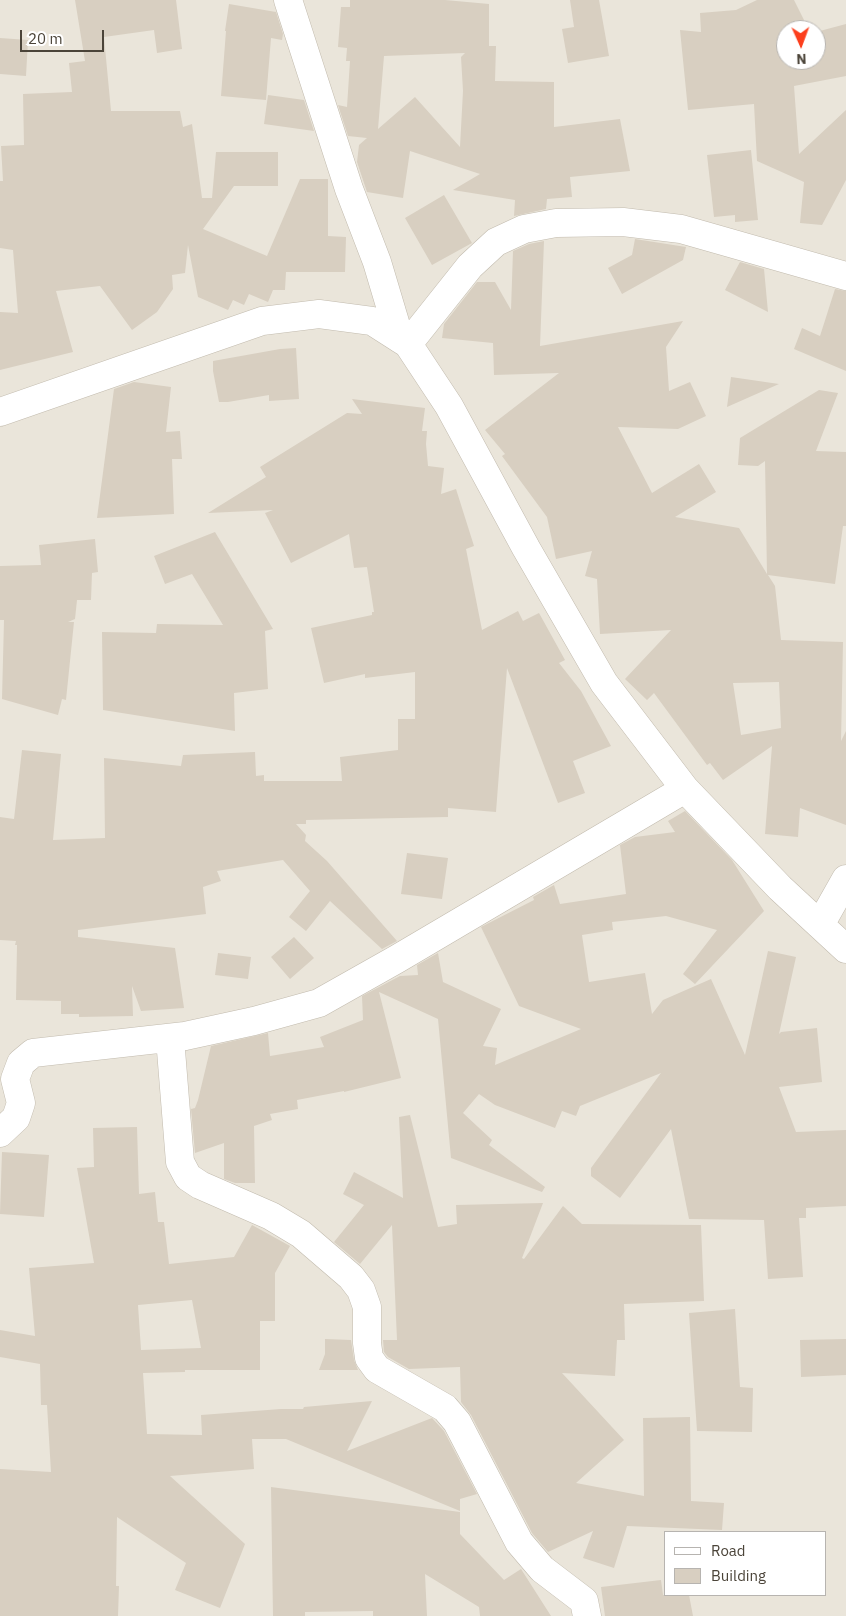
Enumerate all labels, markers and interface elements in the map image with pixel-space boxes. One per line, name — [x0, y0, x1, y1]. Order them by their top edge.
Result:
scale bar — [22, 20, 106, 52]
north arrow — [776, 20, 826, 70]
text: 20 m — [28, 29, 63, 48]
text: N — [796, 50, 807, 68]
legend — [664, 1531, 826, 1596]
text: Road — [711, 1541, 746, 1560]
text: Building — [711, 1566, 766, 1585]

